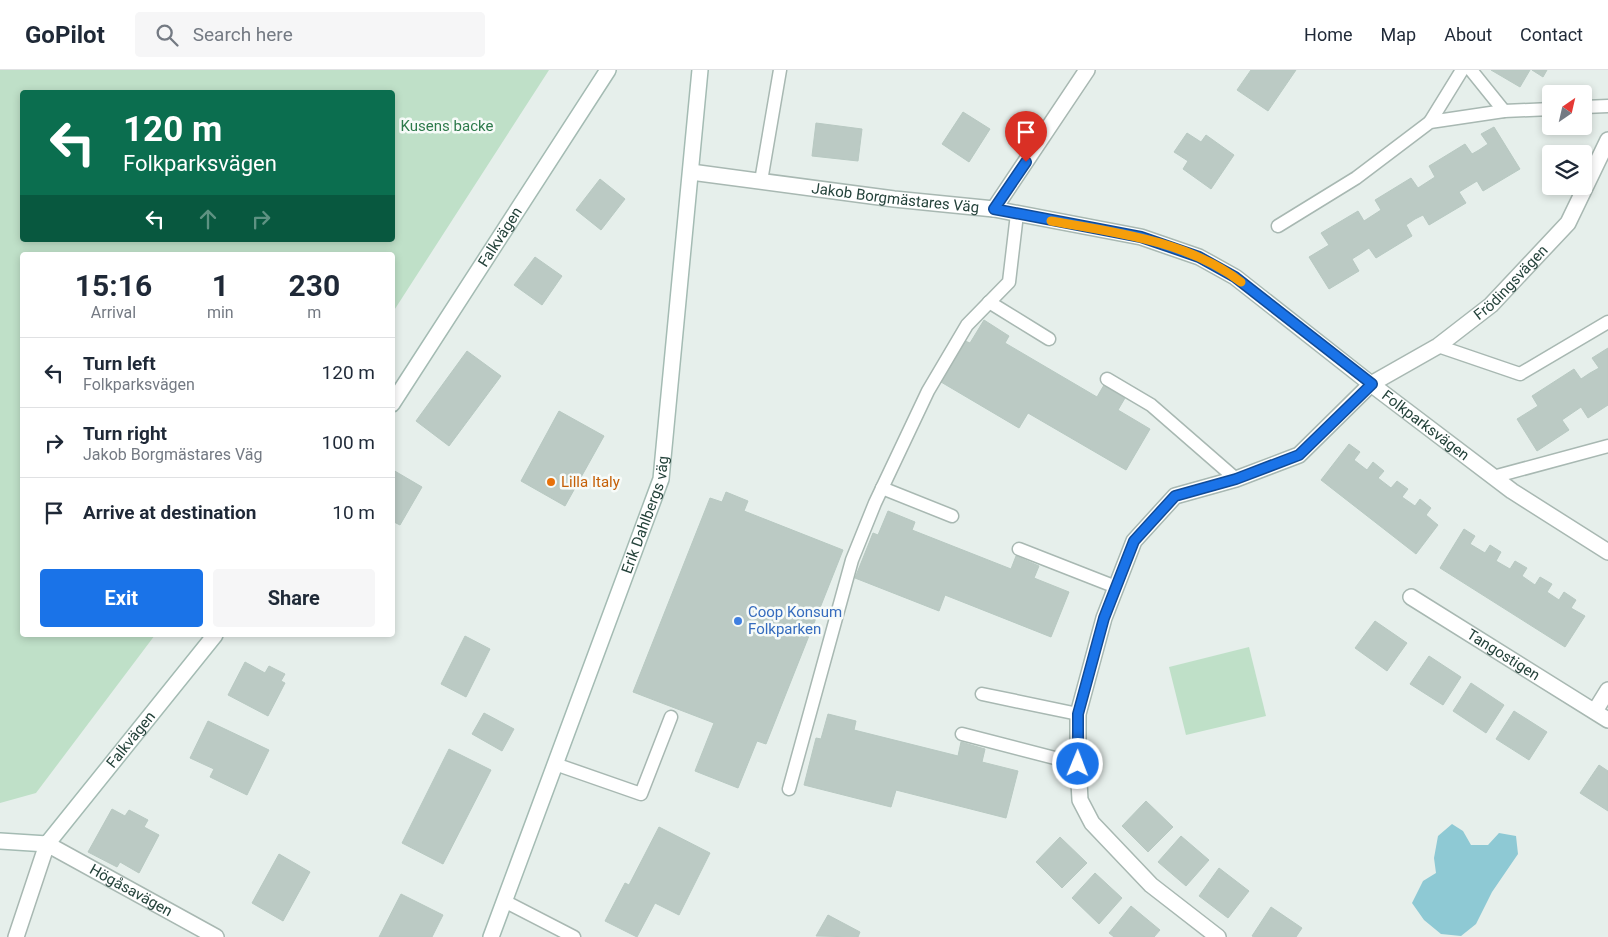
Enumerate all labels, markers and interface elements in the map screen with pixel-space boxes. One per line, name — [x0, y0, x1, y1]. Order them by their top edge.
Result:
search box — [135, 12, 485, 57]
text: GoPilot — [25, 21, 105, 49]
icon: search — [153, 21, 181, 49]
text: Search here — [193, 23, 293, 46]
text: Home — [1304, 24, 1353, 45]
text: Map — [1381, 24, 1416, 45]
text: About — [1444, 24, 1492, 45]
text: Contact — [1520, 24, 1583, 45]
north arrow — [1542, 85, 1592, 135]
map controls — [1542, 85, 1592, 195]
text: 120 m — [123, 109, 222, 150]
icon: left — [40, 110, 105, 175]
pin — [1005, 111, 1047, 162]
park label: Kusens backe — [401, 117, 493, 135]
icon: arrive — [1012, 118, 1040, 146]
button: layers — [1542, 145, 1592, 195]
text: Folkparksvägen — [123, 151, 277, 176]
street label: Jakob Borgmästares Väg — [810, 179, 980, 216]
street label: Falkvägen — [474, 204, 526, 270]
icon: left — [141, 205, 169, 233]
icon: ahead — [194, 205, 222, 233]
icon: right — [247, 205, 275, 233]
street label: Frödingsvägen — [1470, 241, 1552, 324]
text: 15:16 — [75, 268, 152, 303]
text: 1 — [212, 268, 229, 303]
text: 230 — [289, 268, 340, 303]
text: Arrival — [91, 303, 136, 322]
text: min — [207, 303, 234, 322]
text: m — [307, 303, 321, 322]
text: Turn left — [83, 352, 156, 375]
icon: left — [40, 359, 68, 387]
text: 120 m — [322, 361, 375, 384]
text: Folkparksvägen — [83, 375, 195, 394]
street label: Folkparksvägen — [1378, 386, 1473, 464]
text: Turn right — [83, 422, 167, 445]
icon: right — [40, 429, 68, 457]
text: 100 m — [322, 431, 375, 454]
text: Jakob Borgmästares Väg — [83, 445, 263, 464]
street label: Erik Dahlbergs väg — [618, 455, 672, 576]
place label: Lilla Italy — [561, 473, 620, 491]
marker: Lilla Italy — [545, 476, 557, 488]
icon: arrive — [40, 499, 68, 527]
text: Arrive at destination — [83, 501, 256, 524]
text: 10 m — [332, 501, 375, 524]
button: Exit — [40, 569, 203, 627]
button: Share — [213, 569, 375, 627]
place label: Coop Konsum Folkparken — [748, 603, 842, 638]
marker: Coop Konsum Folkparken — [732, 615, 744, 627]
street label: Tangostigen — [1464, 625, 1543, 684]
street label: Falkvägen — [103, 708, 159, 772]
position arrow — [1051, 737, 1103, 789]
street label: Högåsavägen — [87, 860, 176, 920]

